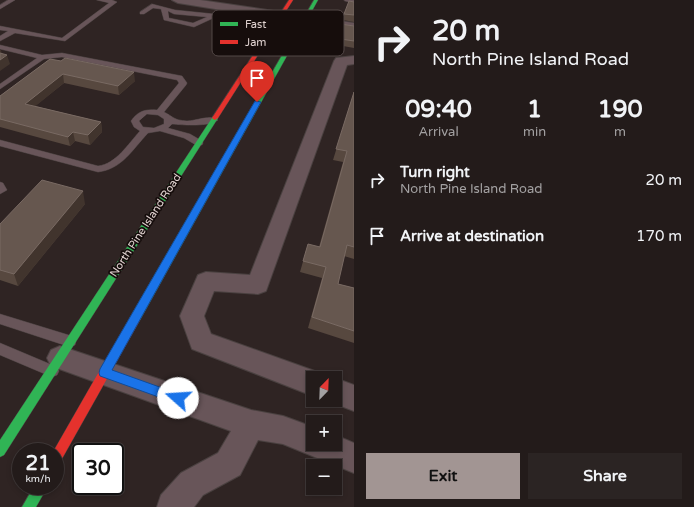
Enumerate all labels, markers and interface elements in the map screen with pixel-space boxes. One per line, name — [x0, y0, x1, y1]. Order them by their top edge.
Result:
legend — [212, 10, 344, 56]
text: 20 m — [432, 14, 500, 48]
icon: right — [366, 16, 418, 68]
text: Fast — [245, 18, 266, 31]
text: Jam — [245, 36, 266, 49]
text: North Pine Island Road — [432, 48, 629, 70]
pin — [240, 61, 274, 102]
icon: arrive — [246, 67, 268, 89]
text: 09:40 — [405, 95, 472, 124]
text: 1 — [527, 95, 542, 124]
text: 190 — [597, 95, 643, 124]
text: Arrival — [418, 124, 459, 140]
text: min — [523, 124, 546, 140]
text: m — [614, 124, 626, 140]
text: Turn right — [400, 163, 470, 181]
icon: right — [366, 169, 388, 191]
street label: North Pine Island Road — [107, 171, 184, 279]
text: 20 m — [645, 171, 682, 189]
text: North Pine Island Road — [400, 181, 542, 197]
icon: arrive — [366, 225, 388, 247]
text: Arrive at destination — [400, 227, 544, 245]
text: 170 m — [636, 227, 682, 245]
north arrow — [306, 371, 342, 407]
map controls — [306, 371, 342, 495]
position arrow — [157, 377, 199, 419]
button: + — [306, 415, 342, 451]
speed limit sign: 30 — [72, 443, 124, 495]
text: 21 — [25, 452, 51, 476]
button: Exit — [366, 453, 520, 499]
button: Share — [528, 453, 682, 499]
button: − — [306, 459, 342, 495]
text: km/h — [25, 473, 51, 485]

